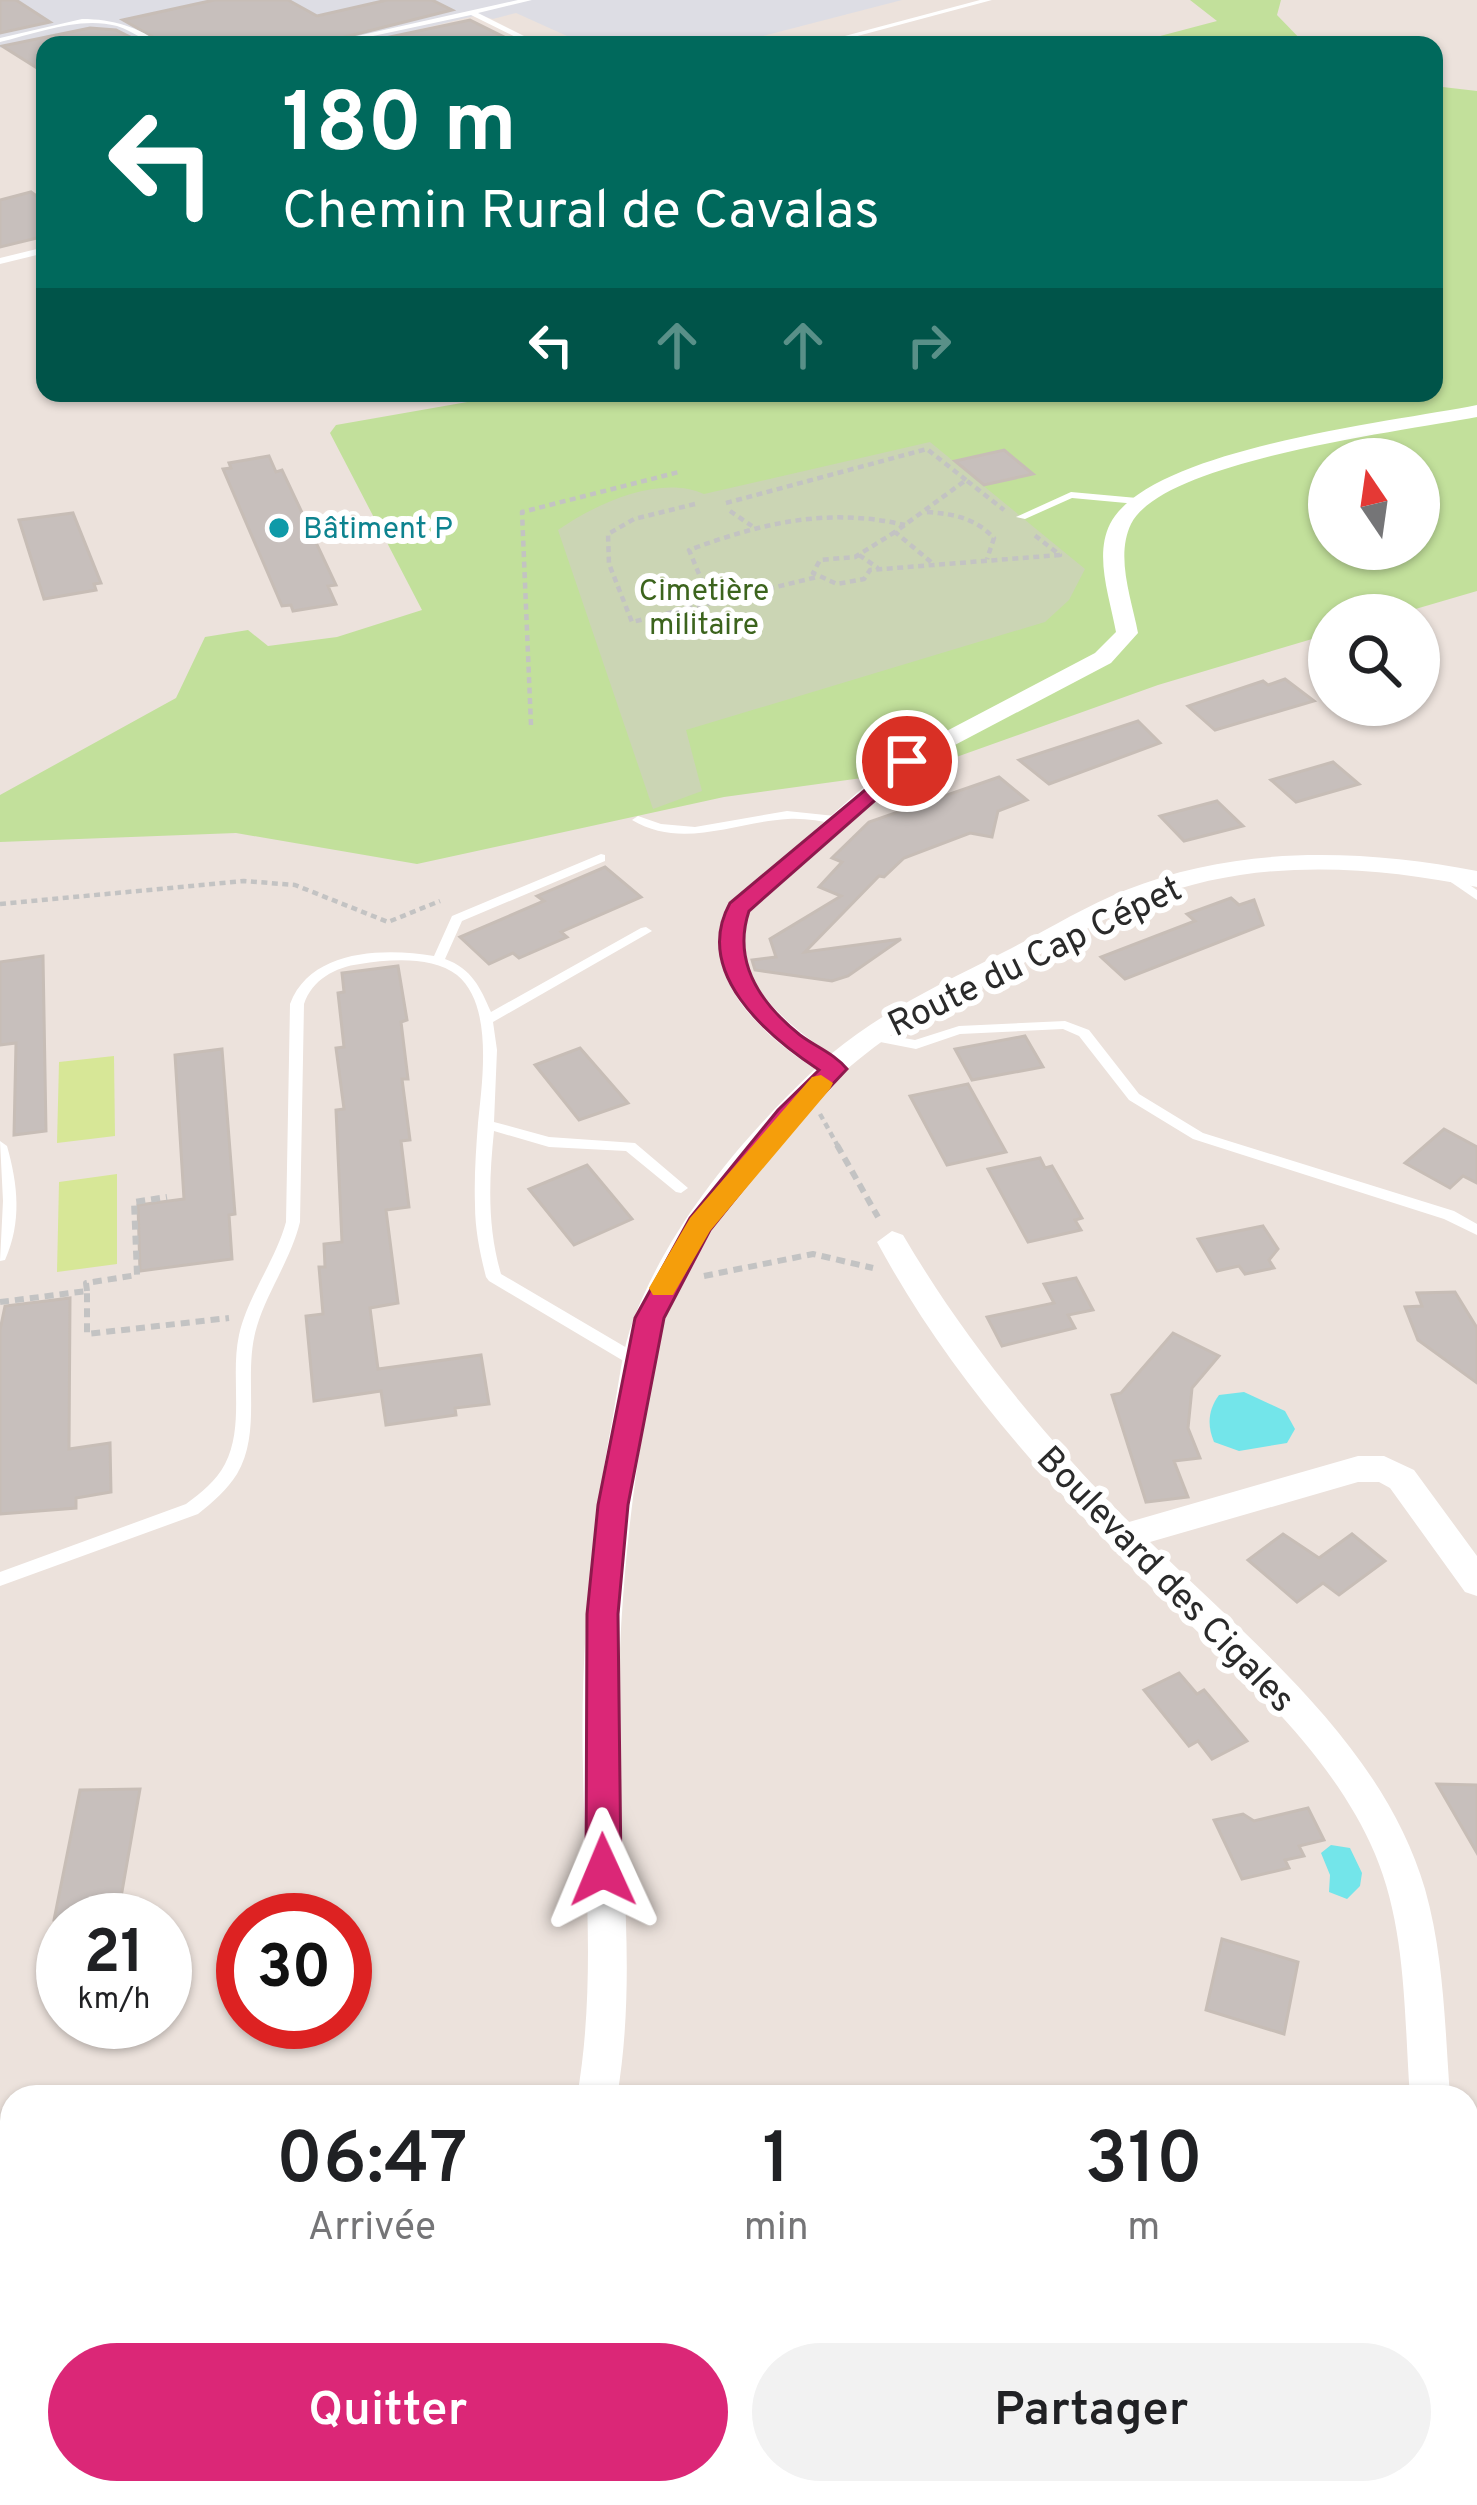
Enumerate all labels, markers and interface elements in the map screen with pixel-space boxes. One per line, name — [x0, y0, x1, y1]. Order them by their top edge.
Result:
text: 180 m — [282, 75, 517, 181]
icon: left — [84, 84, 240, 240]
text: Chemin Rural de Cavalas — [282, 179, 880, 248]
icon: left — [518, 312, 584, 378]
icon: ahead — [644, 312, 710, 378]
icon: ahead — [770, 312, 836, 378]
icon: right — [896, 312, 962, 378]
north arrow — [1308, 438, 1440, 570]
map controls — [1308, 438, 1440, 726]
place label: Bâtiment P — [303, 512, 453, 549]
marker: Bâtiment P — [266, 515, 292, 541]
park label: Cimetière militaire — [639, 574, 769, 645]
button: search — [1308, 594, 1440, 726]
pin — [856, 710, 958, 812]
icon: arrive — [874, 728, 940, 794]
street label: Route du Cap Cépet — [881, 867, 1190, 1050]
street label: Boulevard des Cigales — [1025, 1438, 1303, 1724]
position arrow — [540, 1807, 666, 1933]
speed limit sign: 30 — [216, 1893, 372, 2049]
text: 21 — [84, 1918, 144, 1994]
text: km/h — [78, 1982, 150, 2019]
text: 06:47 — [276, 2117, 468, 2209]
text: 1 — [762, 2117, 790, 2209]
text: 310 — [1085, 2117, 1203, 2209]
text: Arrivée — [308, 2205, 436, 2254]
text: min — [744, 2205, 809, 2254]
text: m — [1127, 2205, 1160, 2254]
button: Quitter — [48, 2343, 728, 2481]
button: Partager — [752, 2343, 1431, 2481]

